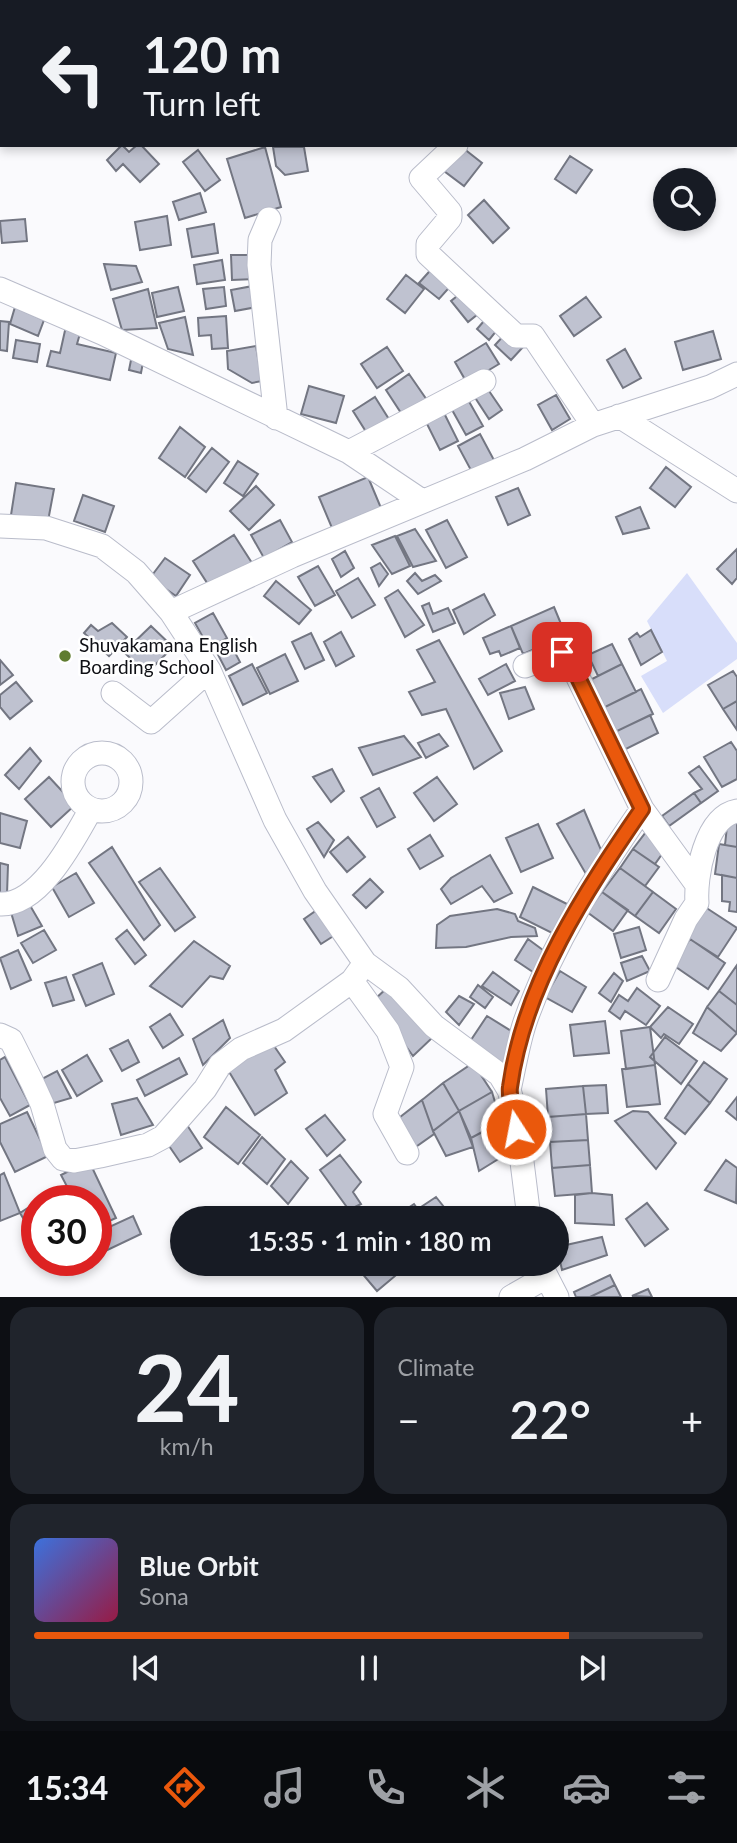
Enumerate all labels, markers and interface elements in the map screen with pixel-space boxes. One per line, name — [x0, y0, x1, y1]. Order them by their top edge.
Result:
text: 120 m — [143, 25, 281, 83]
icon: left — [28, 28, 119, 119]
text: Turn left — [143, 84, 260, 123]
map controls — [653, 168, 716, 231]
button: search — [653, 168, 716, 231]
pin — [532, 622, 592, 682]
place label: Shuvakamana English Boarding School — [79, 633, 258, 678]
icon: arrive — [543, 633, 581, 671]
marker: Shuvakamana English Boarding School — [57, 648, 73, 664]
position arrow — [479, 1092, 553, 1166]
speed limit sign: 30 — [21, 1185, 112, 1276]
text: 15:35 · 1 min · 180 m — [247, 1225, 492, 1257]
text: 24 — [134, 1332, 240, 1441]
text: Climate — [398, 1353, 474, 1381]
text: 22° — [509, 1388, 591, 1450]
text: − — [398, 1397, 420, 1443]
text: + — [681, 1397, 703, 1443]
text: km/h — [160, 1432, 214, 1460]
text: Blue Orbit — [139, 1550, 259, 1582]
text: Sona — [139, 1582, 189, 1610]
icon: previous — [127, 1649, 165, 1687]
icon: pause — [350, 1649, 388, 1687]
icon: next — [573, 1649, 611, 1687]
icon: directions — [160, 1763, 209, 1812]
icon: music — [260, 1763, 309, 1812]
icon: phone — [361, 1763, 410, 1812]
icon: climate — [461, 1763, 510, 1812]
icon: car — [562, 1763, 611, 1812]
icon: filters — [662, 1763, 711, 1812]
text: 15:34 — [26, 1768, 108, 1807]

